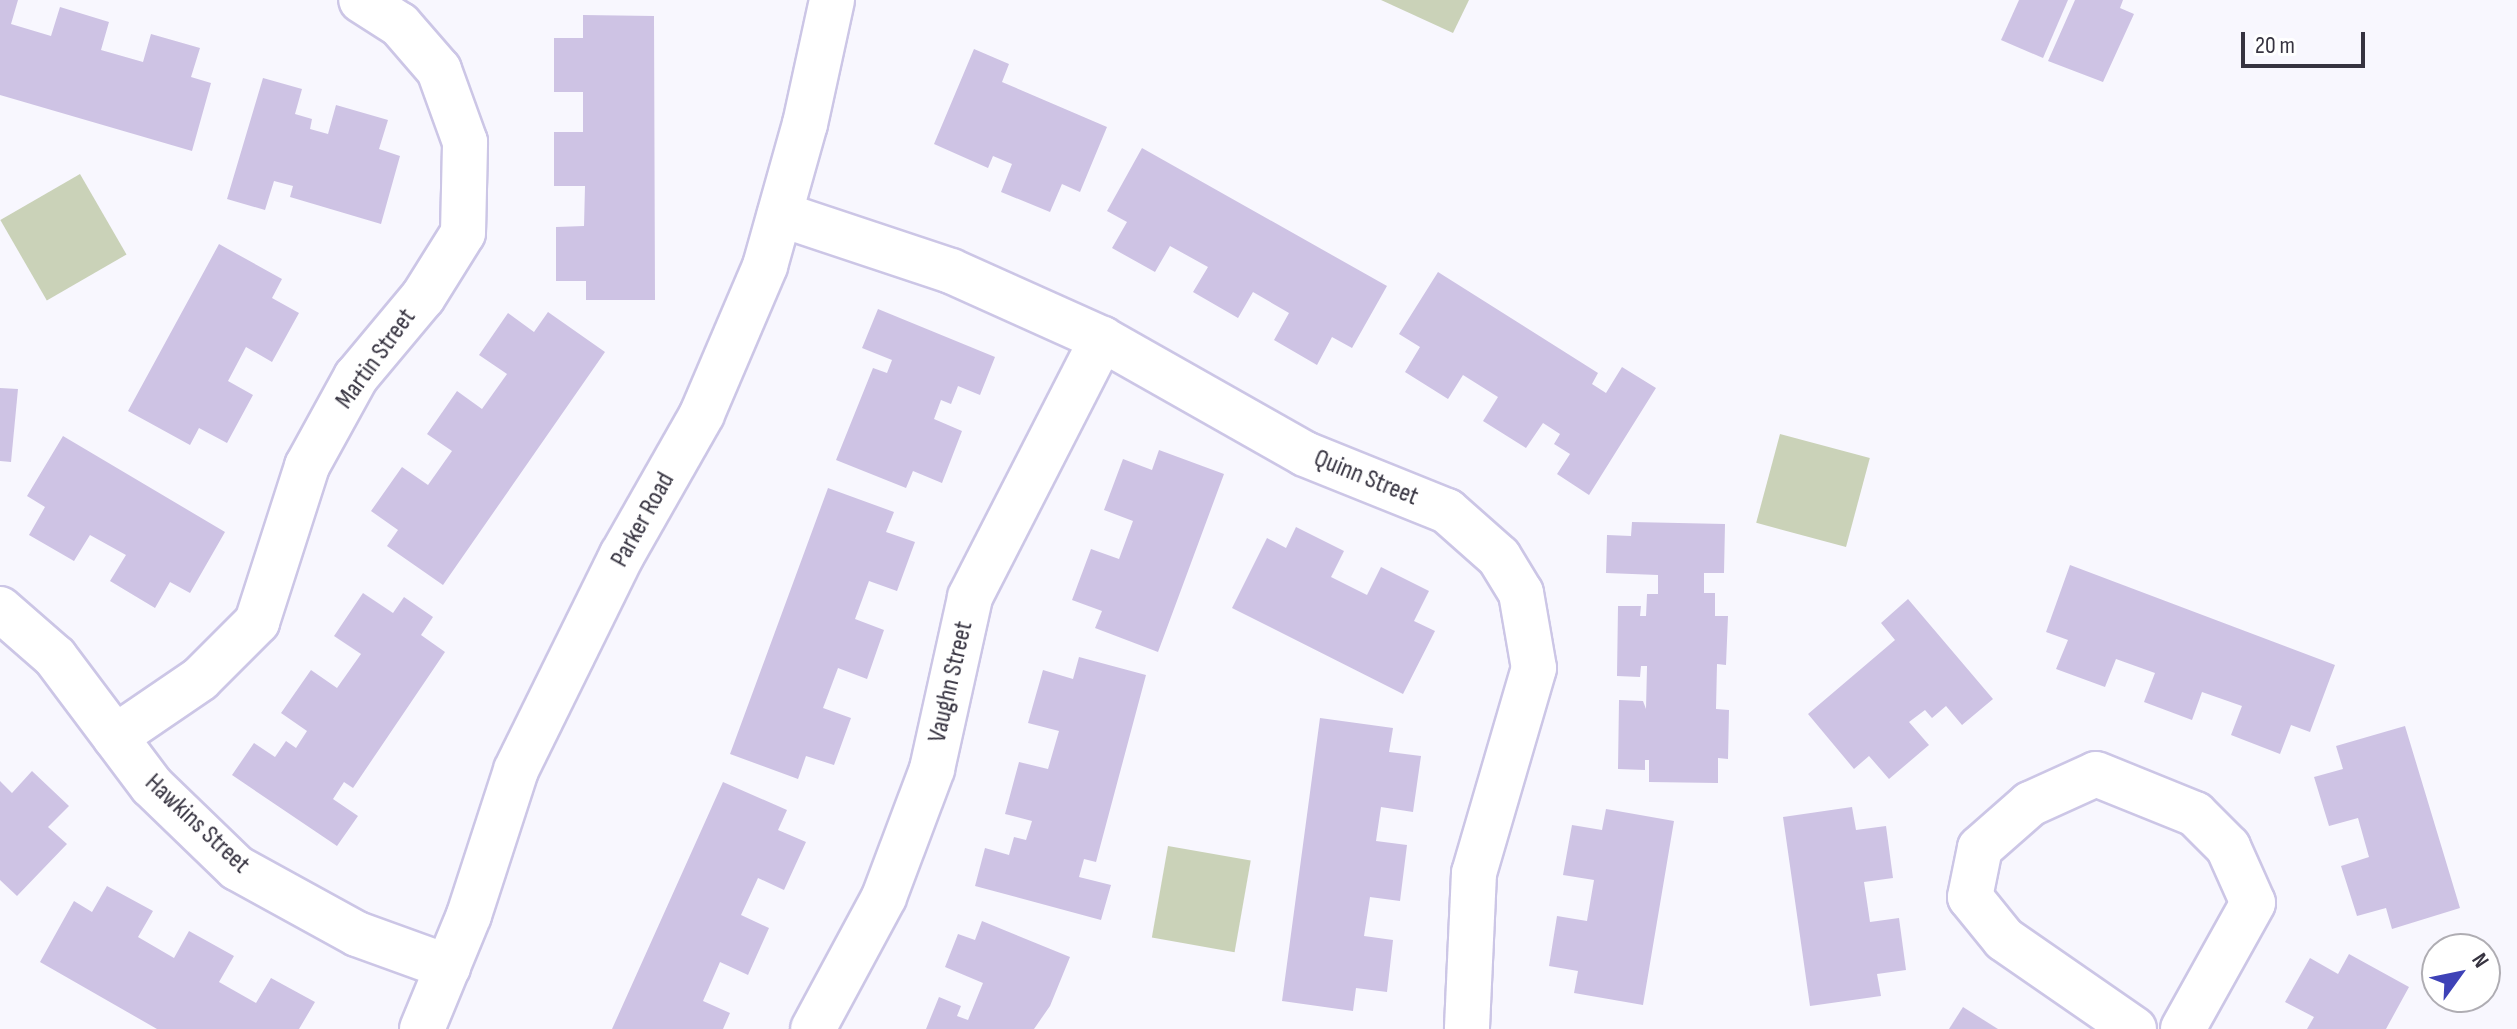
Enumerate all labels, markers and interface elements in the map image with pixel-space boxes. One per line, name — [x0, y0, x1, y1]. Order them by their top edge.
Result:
scale bar — [2245, 16, 2369, 66]
text: 20 m — [2255, 31, 2295, 60]
street label: Martin Street — [329, 303, 423, 415]
street label: Quinn Street — [1309, 443, 1423, 513]
street label: Parker Road — [604, 467, 682, 573]
street label: Vaughn Street — [922, 618, 980, 746]
street label: Hawkins Street — [138, 768, 256, 880]
north arrow — [2421, 933, 2501, 1013]
text: N — [2465, 948, 2494, 973]

